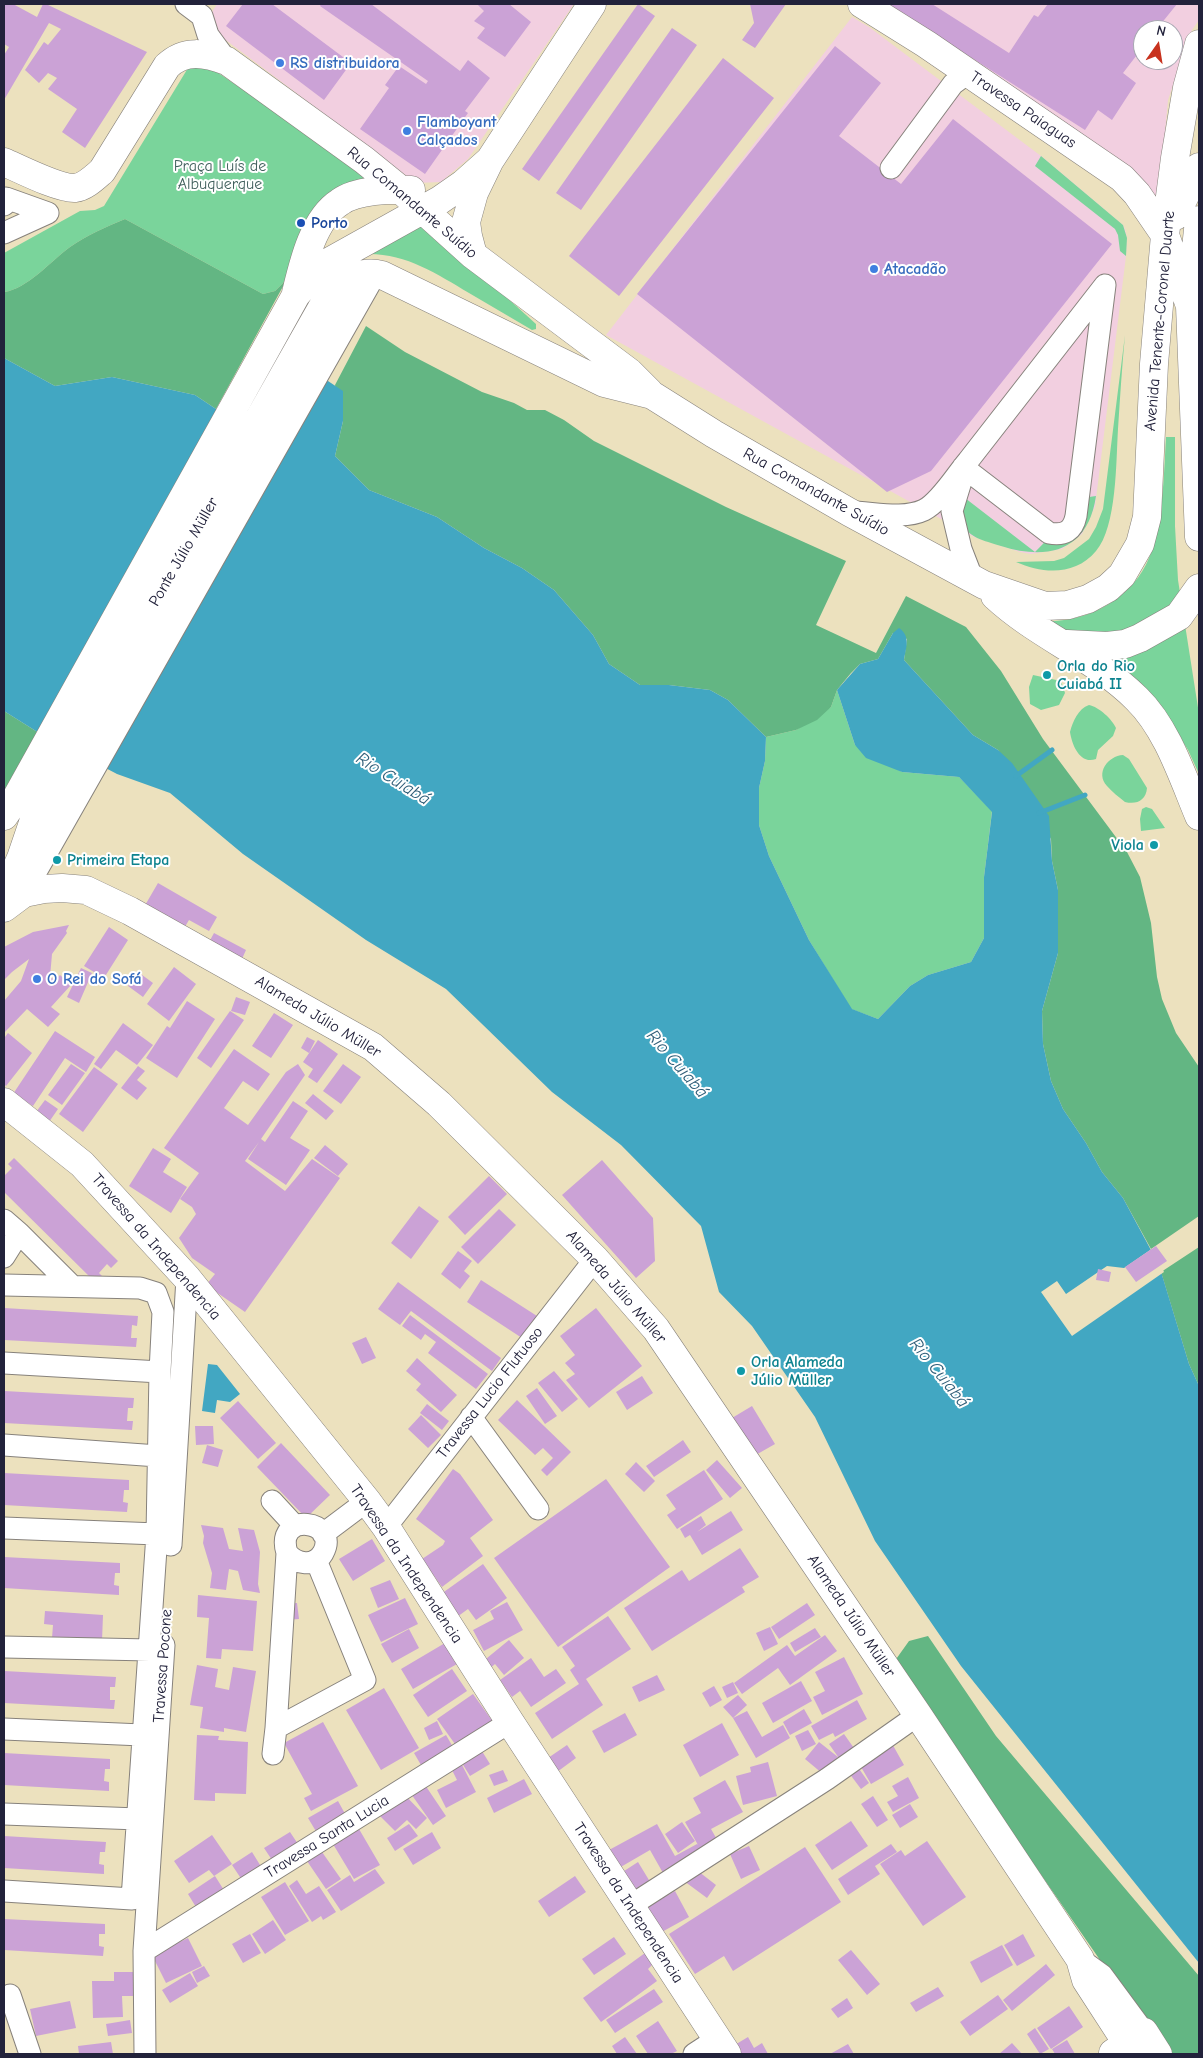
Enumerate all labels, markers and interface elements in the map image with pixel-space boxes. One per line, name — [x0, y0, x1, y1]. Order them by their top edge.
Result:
north arrow — [1133, 20, 1183, 70]
text: N — [1155, 22, 1168, 40]
place label: RS distribuidora — [290, 53, 400, 73]
marker: RS distribuidora — [274, 57, 286, 69]
street label: Travessa Paiaguas — [966, 67, 1080, 153]
place label: Flamboyant Calçados — [417, 112, 497, 150]
marker: Flamboyant Calçados — [401, 125, 413, 137]
street label: Rua Comandante Suídio — [343, 143, 481, 263]
park label: Praça Luís de Albuquerque — [174, 156, 266, 194]
street label: Avenida Tenente-Coronel Duarte — [1141, 210, 1179, 432]
place label: Porto — [311, 213, 348, 233]
marker: Porto — [295, 217, 307, 229]
place label: Atacadão — [884, 259, 946, 279]
marker: Atacadão — [868, 263, 880, 275]
street label: Rua Comandante Suídio — [740, 444, 892, 540]
street label: Ponte Júlio Müller — [145, 494, 223, 610]
place label: Orla do Rio Cuiabá II — [1057, 656, 1135, 694]
marker: Orla do Rio Cuiabá II — [1041, 669, 1053, 681]
water label: Rio Cuiabá — [352, 748, 434, 810]
place label: Viola — [1111, 835, 1144, 855]
marker: Viola — [1148, 839, 1160, 851]
place label: Primeira Etapa — [67, 850, 169, 870]
marker: Primeira Etapa — [51, 854, 63, 866]
place label: O Rei do Sofá — [47, 969, 142, 989]
street label: Alameda Júlio Müller — [251, 972, 385, 1062]
marker: O Rei do Sofá — [31, 973, 43, 985]
water label: Rio Cuiabá — [642, 1026, 712, 1102]
street label: Travessa da Independencia — [87, 1170, 225, 1324]
street label: Alameda Júlio Müller — [562, 1226, 670, 1348]
street label: Travessa Lucio Flutuoso — [433, 1323, 547, 1463]
water label: Rio Cuiabá — [904, 1334, 974, 1412]
place label: Orla Alameda Júlio Müller — [751, 1352, 843, 1390]
marker: Orla Alameda Júlio Müller — [735, 1365, 747, 1377]
street label: Travessa da Independencia — [346, 1481, 466, 1647]
street label: Alameda Júlio Müller — [803, 1551, 899, 1681]
street label: Travessa Pocone — [149, 1609, 177, 1723]
street label: Travessa Santa Lucia — [261, 1791, 393, 1883]
street label: Travessa da Independencia — [569, 1819, 687, 1987]

